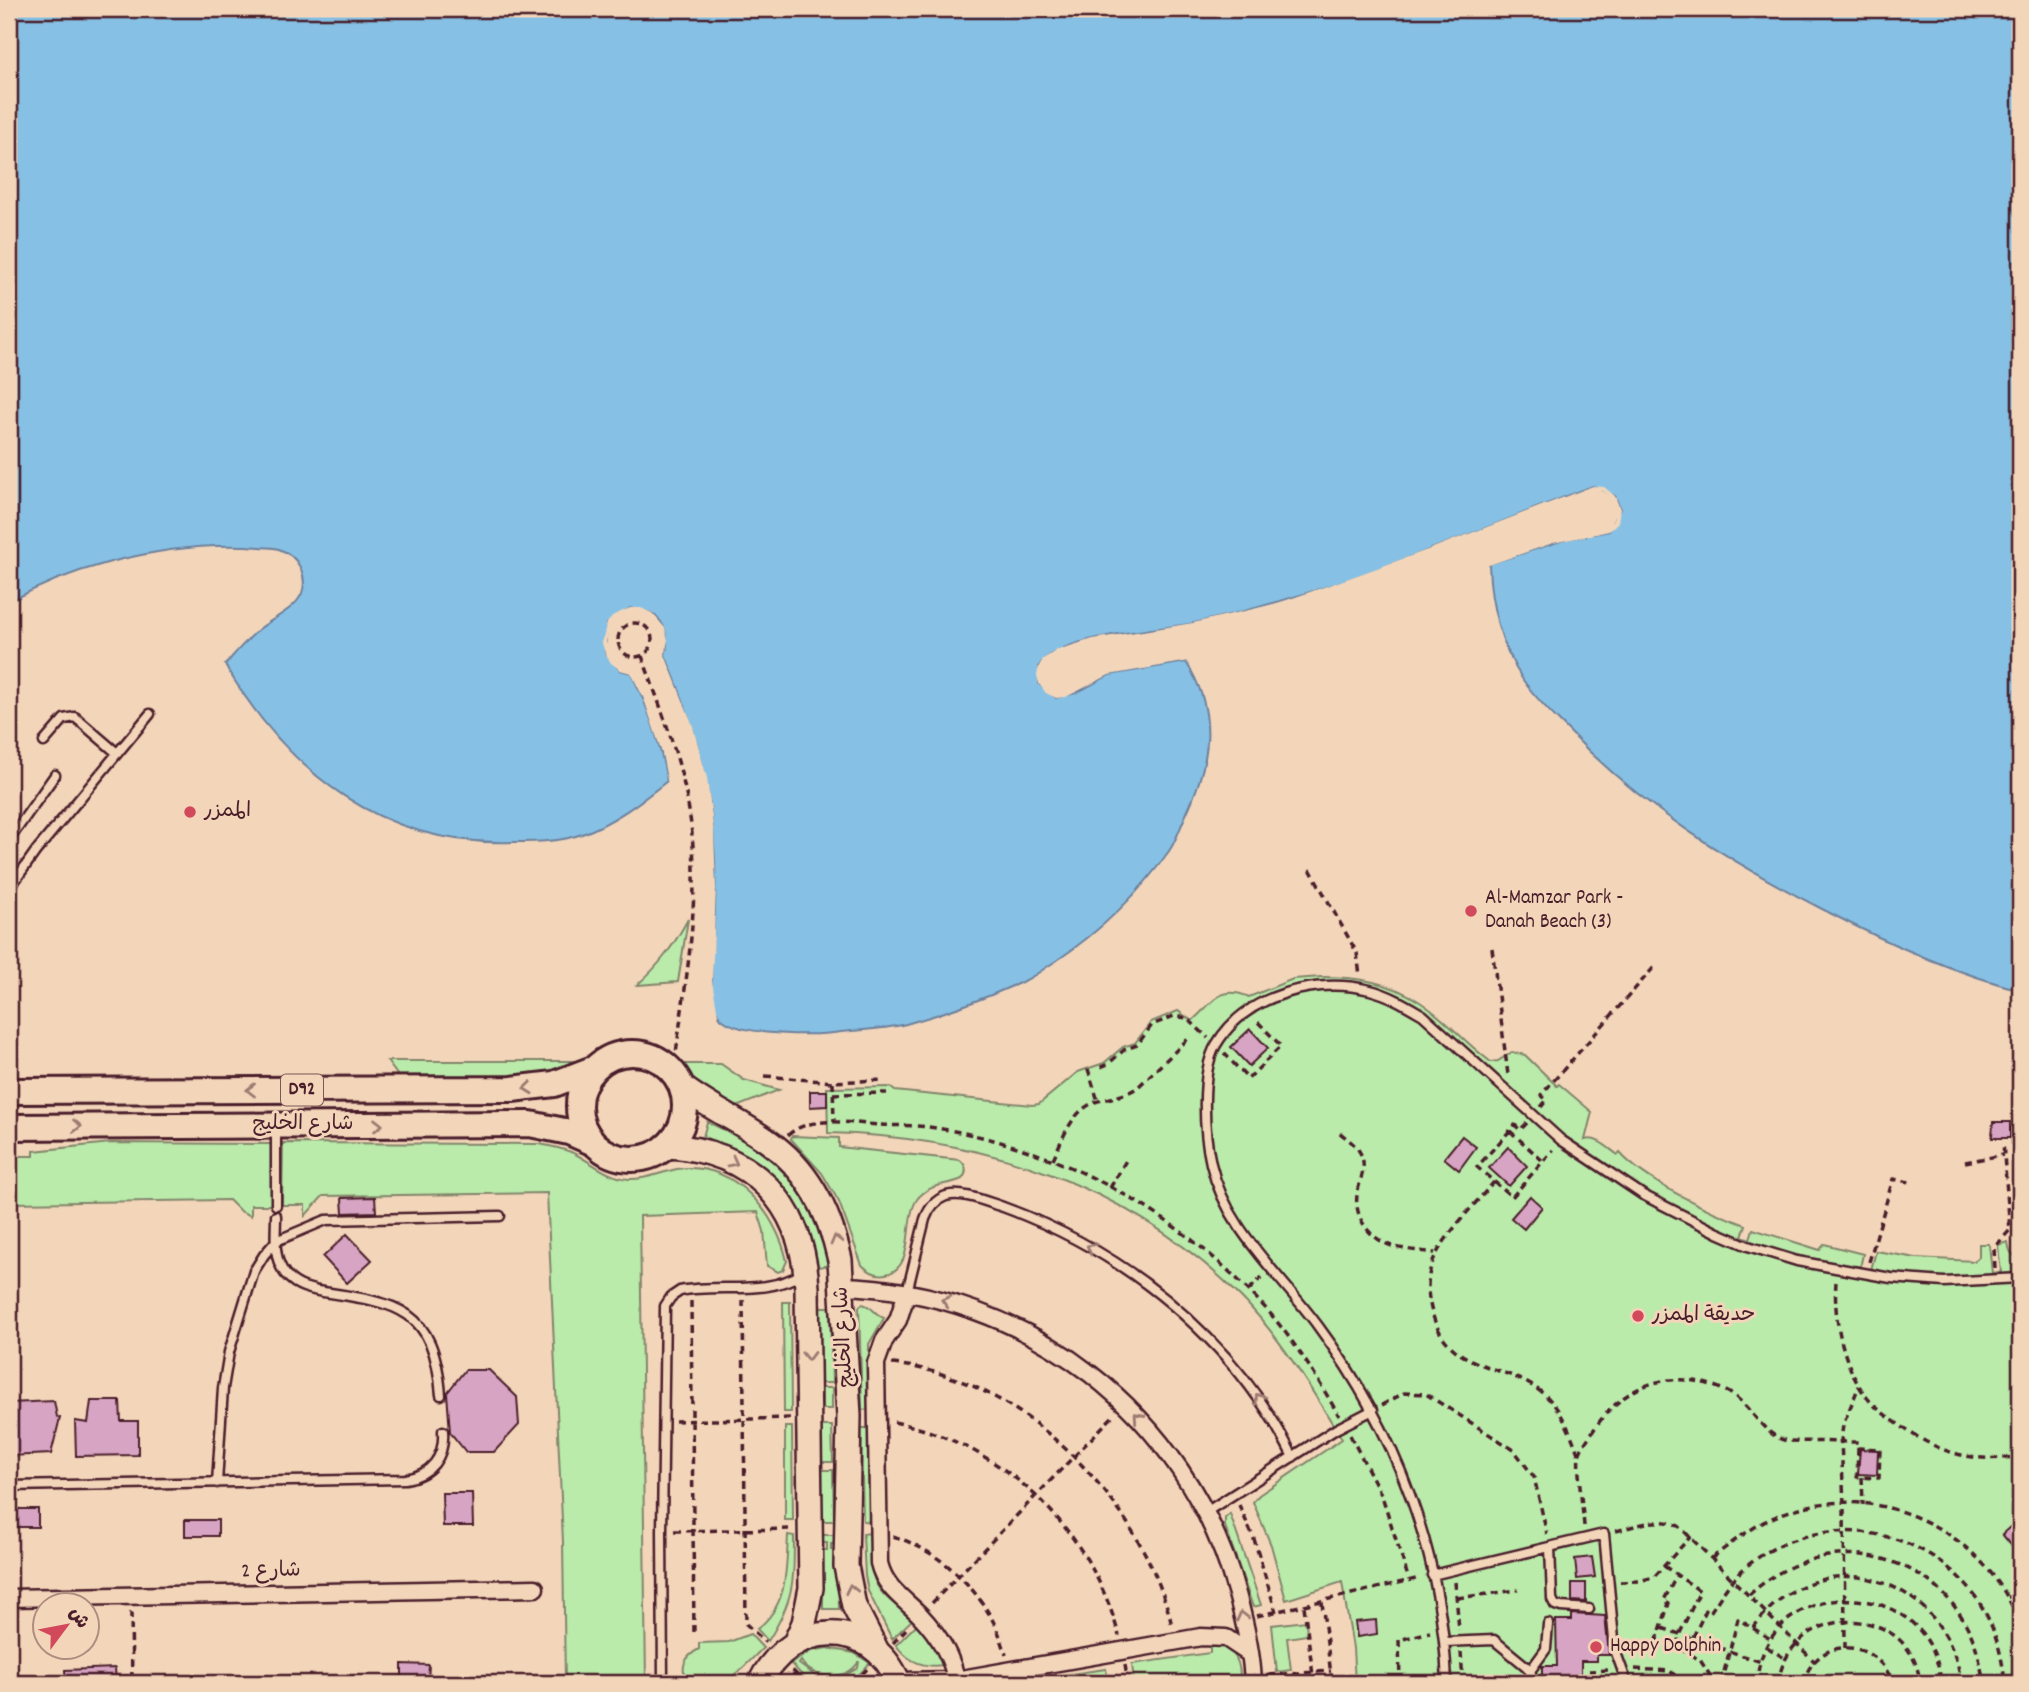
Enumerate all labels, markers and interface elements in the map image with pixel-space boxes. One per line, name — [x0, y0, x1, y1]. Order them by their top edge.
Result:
place label: الممزر — [203, 797, 251, 827]
marker: الممزر — [182, 804, 198, 820]
place label: Al-Mamzar Park - Danah Beach (3) — [1485, 884, 1623, 938]
marker: Al-Mamzar Park - Danah Beach (3) — [1463, 903, 1479, 919]
road number: D92 — [281, 1074, 323, 1106]
one-way arrow — [522, 1080, 534, 1095]
one-way arrow — [246, 1082, 256, 1098]
street label: شارع الخليج — [253, 1110, 353, 1140]
one-way arrow — [373, 1117, 384, 1133]
one-way arrow — [72, 1118, 83, 1134]
one-way arrow — [726, 1154, 738, 1168]
one-way arrow — [829, 1235, 844, 1247]
one-way arrow — [1086, 1243, 1098, 1256]
street label: شارع الخليج — [827, 1286, 863, 1388]
one-way arrow — [940, 1295, 952, 1310]
place label: حديقة الممزر — [1651, 1301, 1756, 1331]
marker: حديقة الممزر — [1630, 1308, 1646, 1324]
one-way arrow — [800, 1351, 816, 1362]
one-way arrow — [1255, 1393, 1267, 1406]
one-way arrow — [1134, 1412, 1146, 1425]
street label: شارع 2 — [241, 1556, 301, 1588]
one-way arrow — [844, 1583, 859, 1595]
north arrow — [32, 1590, 102, 1660]
text: ش — [60, 1603, 94, 1635]
one-way arrow — [1236, 1610, 1251, 1622]
place label: Happy Dolphin — [1610, 1632, 1721, 1662]
marker: Happy Dolphin — [1588, 1639, 1604, 1655]

